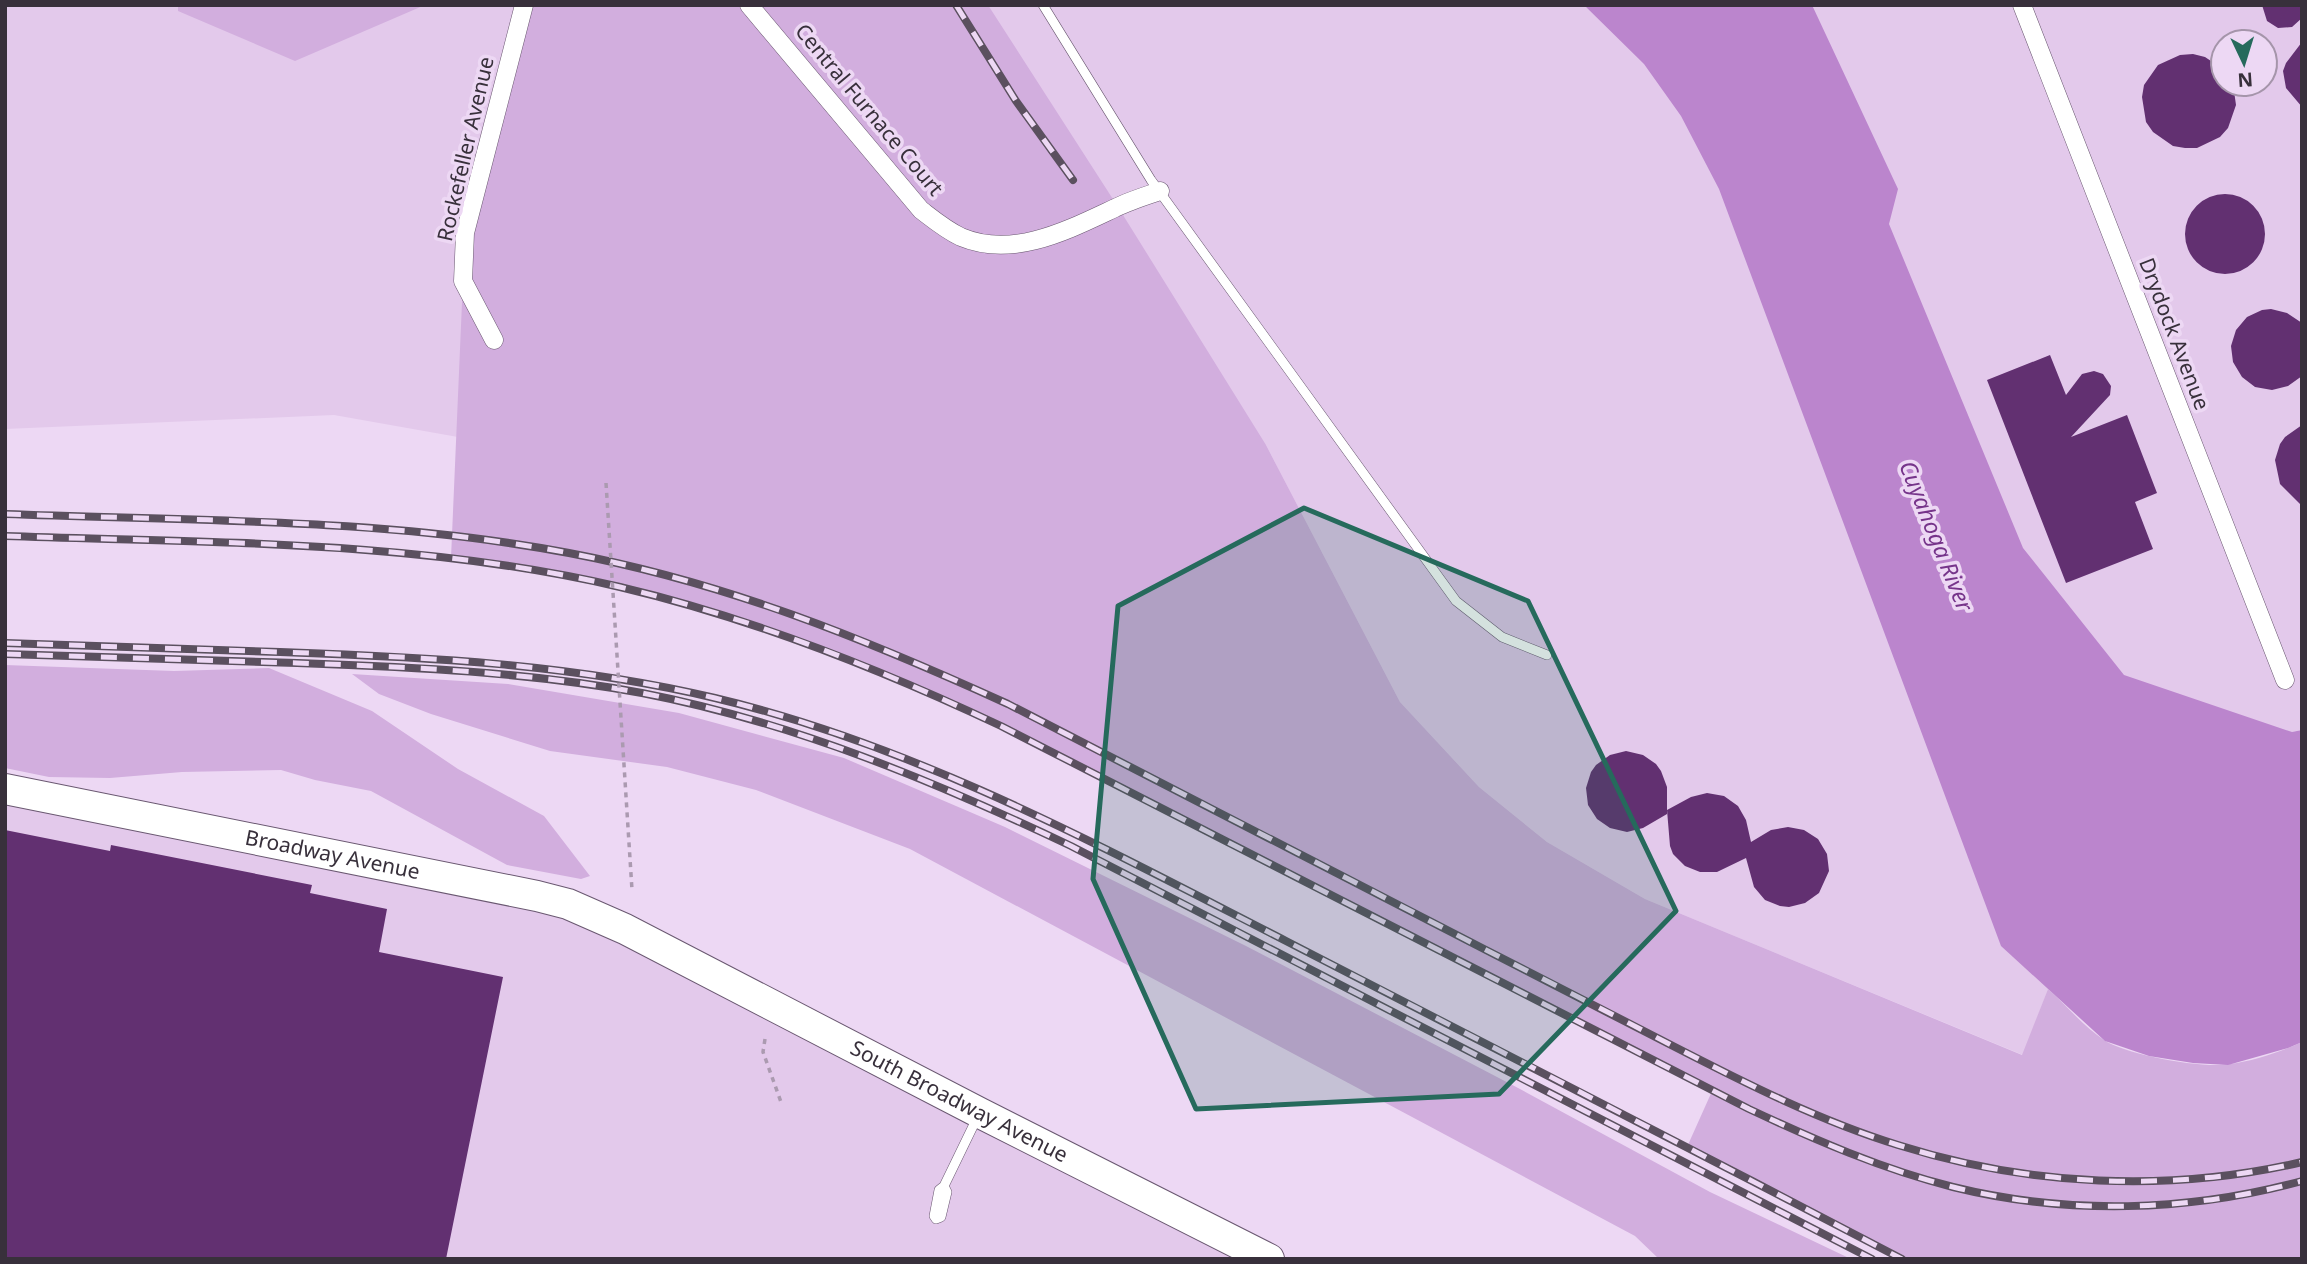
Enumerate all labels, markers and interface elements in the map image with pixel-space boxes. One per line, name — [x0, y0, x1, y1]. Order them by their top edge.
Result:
street label: Central Furnace Court — [789, 17, 950, 202]
north arrow — [2209, 28, 2279, 98]
street label: Rockefeller Avenue — [430, 54, 500, 244]
text: N — [2237, 66, 2254, 93]
street label: Drydock Avenue — [2133, 254, 2217, 414]
water label: Cuyahoga River — [1892, 456, 1982, 616]
street label: Broadway Avenue — [243, 823, 422, 885]
street label: South Broadway Avenue — [846, 1033, 1073, 1168]

